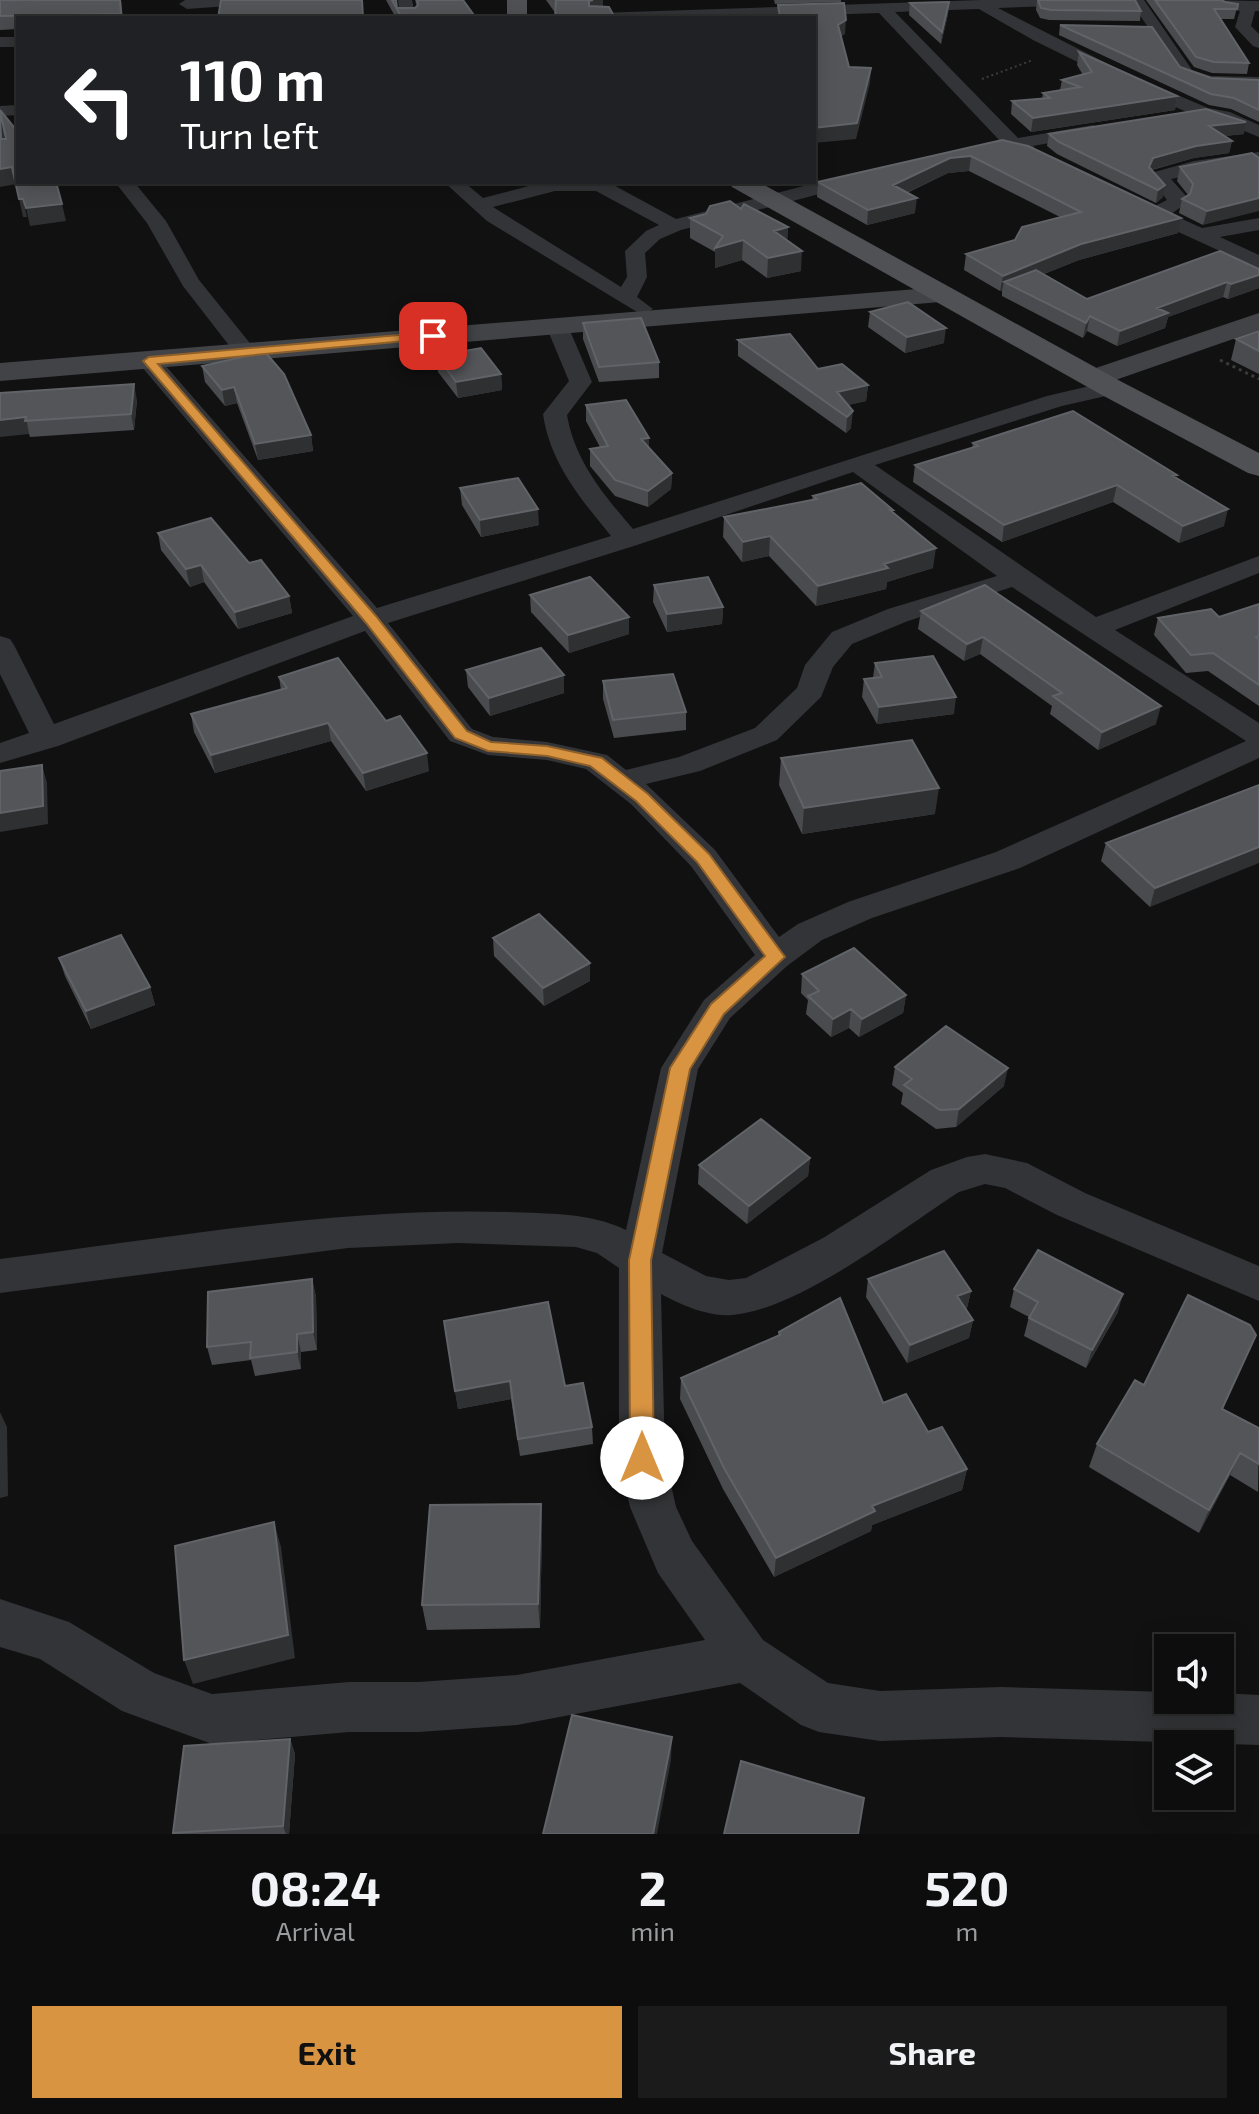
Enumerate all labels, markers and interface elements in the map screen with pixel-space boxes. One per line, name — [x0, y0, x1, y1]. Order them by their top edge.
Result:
text: 110 m — [180, 45, 325, 112]
icon: left — [48, 48, 152, 152]
text: Turn left — [180, 113, 319, 156]
pin — [399, 302, 467, 370]
icon: arrive — [411, 314, 455, 358]
position arrow — [600, 1416, 684, 1500]
map controls — [1154, 1634, 1234, 1810]
button: sound — [1154, 1634, 1234, 1714]
button: layers — [1154, 1730, 1234, 1810]
text: 08:24 — [250, 1858, 381, 1916]
text: 2 — [639, 1858, 667, 1916]
text: 520 — [925, 1858, 1009, 1916]
text: Arrival — [276, 1915, 355, 1946]
text: min — [630, 1915, 675, 1946]
text: m — [956, 1915, 978, 1946]
button: Exit — [32, 2006, 622, 2098]
button: Share — [638, 2006, 1227, 2098]

